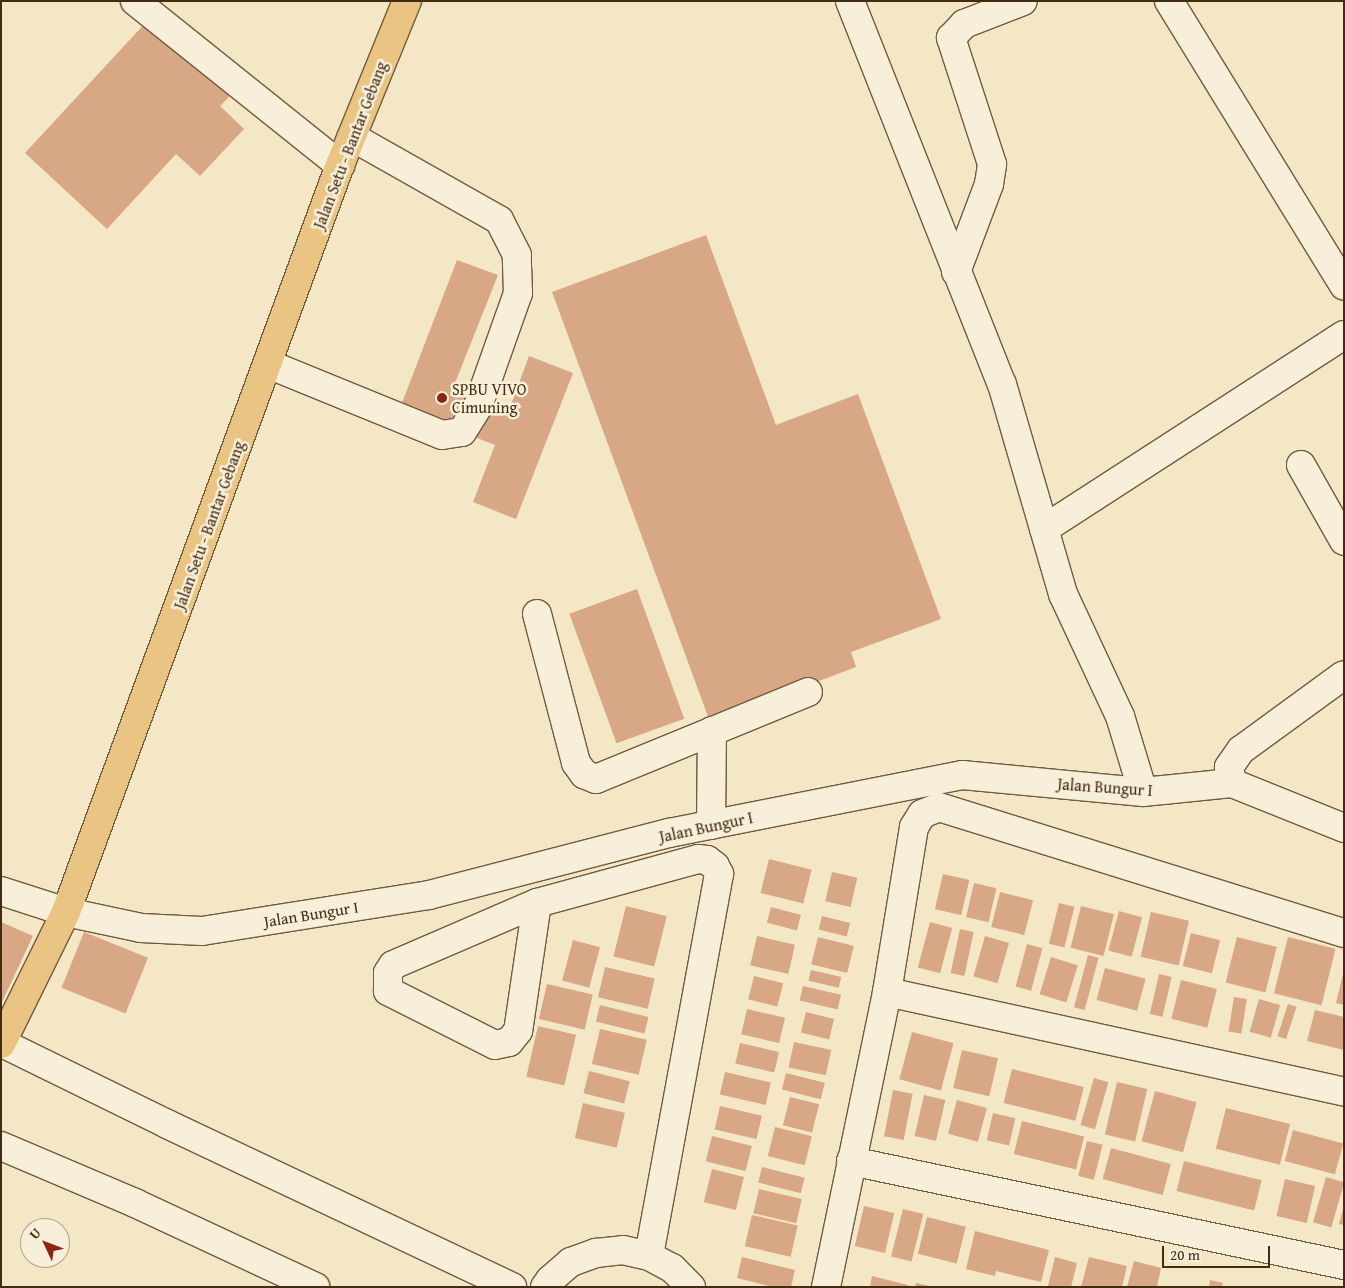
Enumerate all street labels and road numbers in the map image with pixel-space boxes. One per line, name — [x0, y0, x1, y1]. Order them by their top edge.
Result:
street label: Jalan Setu - Bantar Gebang — [309, 58, 391, 232]
street label: Jalan Setu - Bantar Gebang — [170, 438, 248, 612]
street label: Jalan Bungur I — [1057, 774, 1153, 800]
street label: Jalan Bungur I — [657, 808, 755, 846]
street label: Jalan Bungur I — [262, 897, 360, 931]

